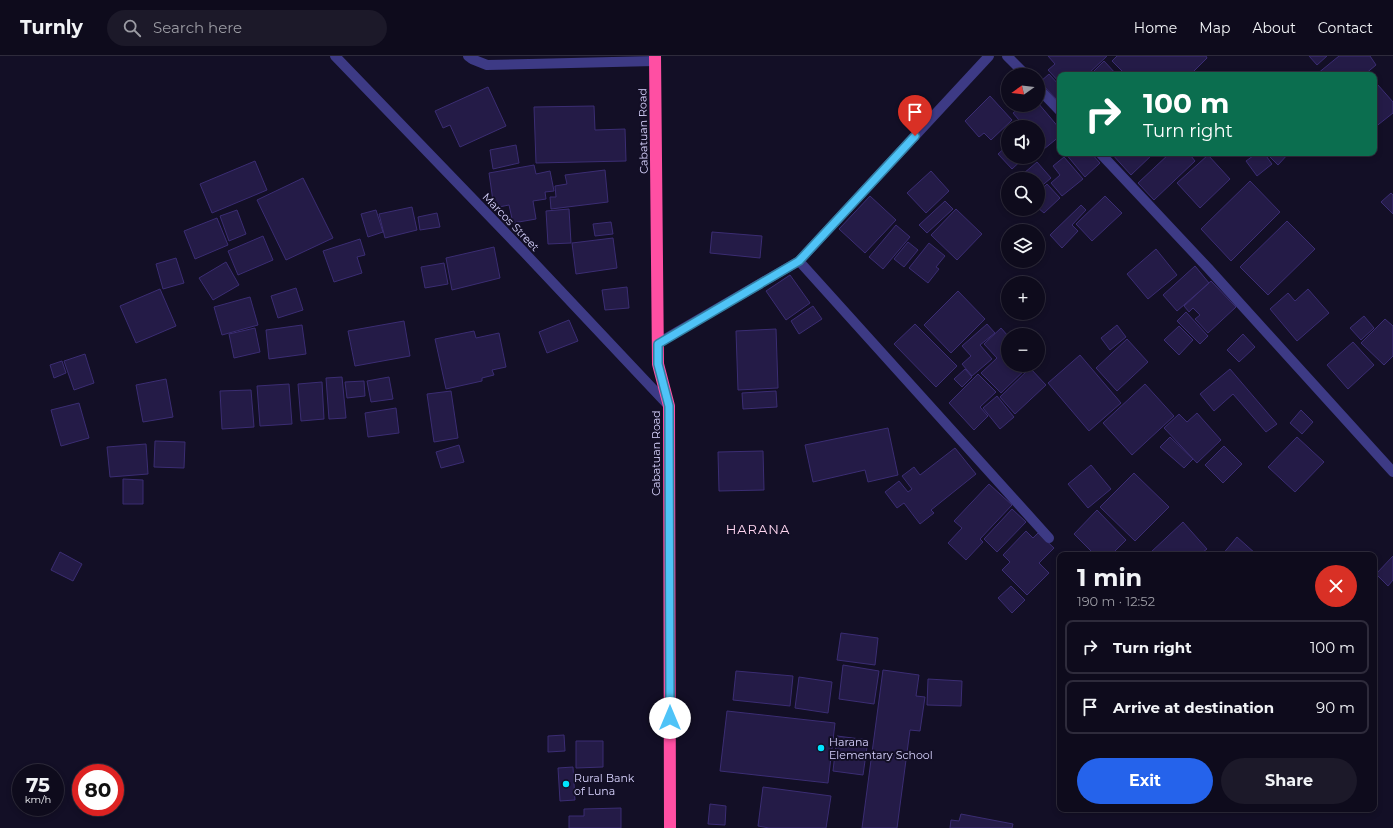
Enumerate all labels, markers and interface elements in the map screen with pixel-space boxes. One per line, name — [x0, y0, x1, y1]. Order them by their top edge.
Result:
search box — [107, 10, 387, 46]
text: Turnly — [20, 16, 83, 39]
icon: search — [121, 17, 143, 39]
text: Search here — [153, 18, 242, 37]
text: Home — [1134, 19, 1177, 37]
text: Map — [1199, 19, 1230, 37]
text: About — [1252, 19, 1296, 37]
text: Contact — [1318, 19, 1373, 37]
north arrow — [1001, 68, 1045, 112]
map controls — [1001, 68, 1045, 372]
text: 100 m — [1143, 86, 1229, 120]
street label: Cabatuan Road — [635, 88, 651, 174]
icon: right — [1077, 88, 1129, 140]
pin — [898, 95, 932, 136]
icon: arrive — [904, 101, 926, 123]
button: sound — [1001, 120, 1045, 164]
text: Turn right — [1143, 120, 1233, 142]
button: search — [1001, 172, 1045, 216]
street label: Marcos Street — [480, 190, 543, 254]
button: layers — [1001, 224, 1045, 268]
button: + — [1001, 276, 1045, 320]
button: − — [1001, 328, 1045, 372]
street label: Cabatuan Road — [649, 410, 663, 496]
district label: HARANA — [726, 521, 790, 537]
text: 1 min — [1077, 563, 1142, 592]
button: close — [1315, 565, 1357, 607]
text: 190 m · 12:52 — [1077, 593, 1155, 609]
icon: right — [1079, 636, 1101, 658]
text: Turn right — [1113, 638, 1192, 657]
text: 100 m — [1310, 638, 1355, 657]
icon: arrive — [1079, 696, 1101, 718]
position arrow — [649, 697, 691, 739]
text: Arrive at destination — [1113, 698, 1274, 717]
text: 90 m — [1316, 698, 1355, 717]
place label: Harana Elementary School — [829, 735, 933, 762]
marker: Harana Elementary School — [816, 743, 826, 753]
button: Exit — [1077, 758, 1213, 804]
button: Share — [1221, 758, 1357, 804]
speed limit sign: 80 — [72, 764, 124, 816]
place label: Rural Bank of Luna — [574, 771, 635, 798]
text: 75 — [26, 773, 50, 797]
marker: Rural Bank of Luna — [561, 779, 571, 789]
text: km/h — [25, 793, 51, 806]

